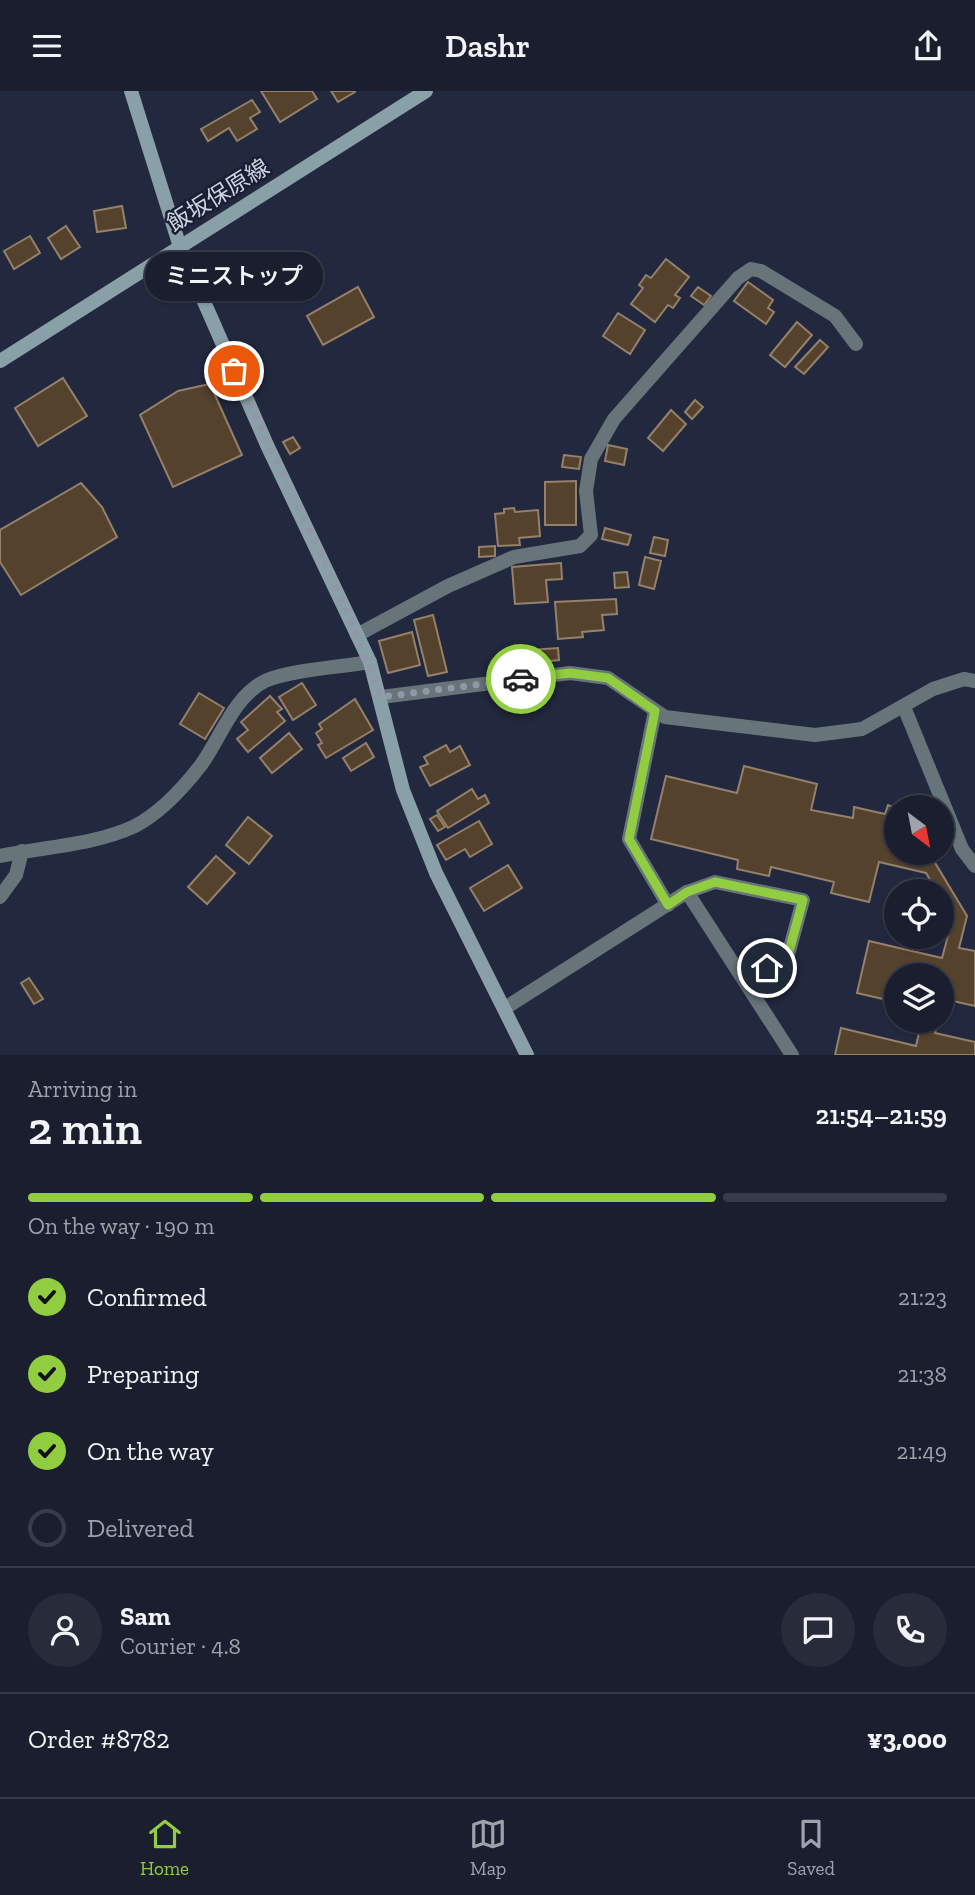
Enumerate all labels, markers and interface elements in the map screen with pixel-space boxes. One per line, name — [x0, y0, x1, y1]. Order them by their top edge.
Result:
icon: menu — [28, 27, 66, 65]
text: Dashr — [445, 27, 530, 65]
icon: share — [909, 27, 947, 65]
street label: 飯坂保原線 — [162, 153, 274, 237]
callout: ミニストップ — [145, 252, 323, 301]
text: ミニストップ — [165, 262, 303, 290]
pin — [204, 341, 264, 401]
icon: bag — [215, 352, 253, 390]
courier — [486, 644, 556, 714]
icon: car — [502, 660, 540, 698]
north arrow — [884, 795, 954, 865]
map controls — [884, 795, 954, 1033]
button: locate — [884, 879, 954, 949]
pin — [737, 938, 797, 998]
icon: home — [748, 949, 786, 987]
button: layers — [884, 963, 954, 1033]
text: Arriving in — [28, 1075, 137, 1103]
text: 21:54–21:59 — [815, 1099, 947, 1131]
text: 2 min — [28, 1101, 142, 1156]
text: On the way · 190 m — [28, 1212, 214, 1240]
icon: check — [28, 1278, 66, 1316]
text: Confirmed — [87, 1281, 207, 1313]
text: 21:23 — [898, 1283, 947, 1311]
icon: check — [28, 1355, 66, 1393]
text: Preparing — [87, 1358, 199, 1390]
text: 21:38 — [898, 1360, 947, 1388]
icon: check — [28, 1432, 66, 1470]
text: On the way — [87, 1435, 214, 1467]
text: 21:49 — [897, 1437, 947, 1465]
text: Delivered — [87, 1512, 194, 1544]
button: person — [28, 1593, 102, 1667]
button: chat — [781, 1593, 855, 1667]
button: phone — [873, 1593, 947, 1667]
text: Sam — [120, 1600, 170, 1632]
text: Courier · 4.8 — [120, 1632, 241, 1660]
text: Order #8782 — [28, 1723, 170, 1755]
text: ¥3,000 — [867, 1723, 947, 1755]
tab: Home — [140, 1815, 189, 1880]
tab: Map — [469, 1815, 507, 1880]
tab: Saved — [787, 1815, 835, 1880]

